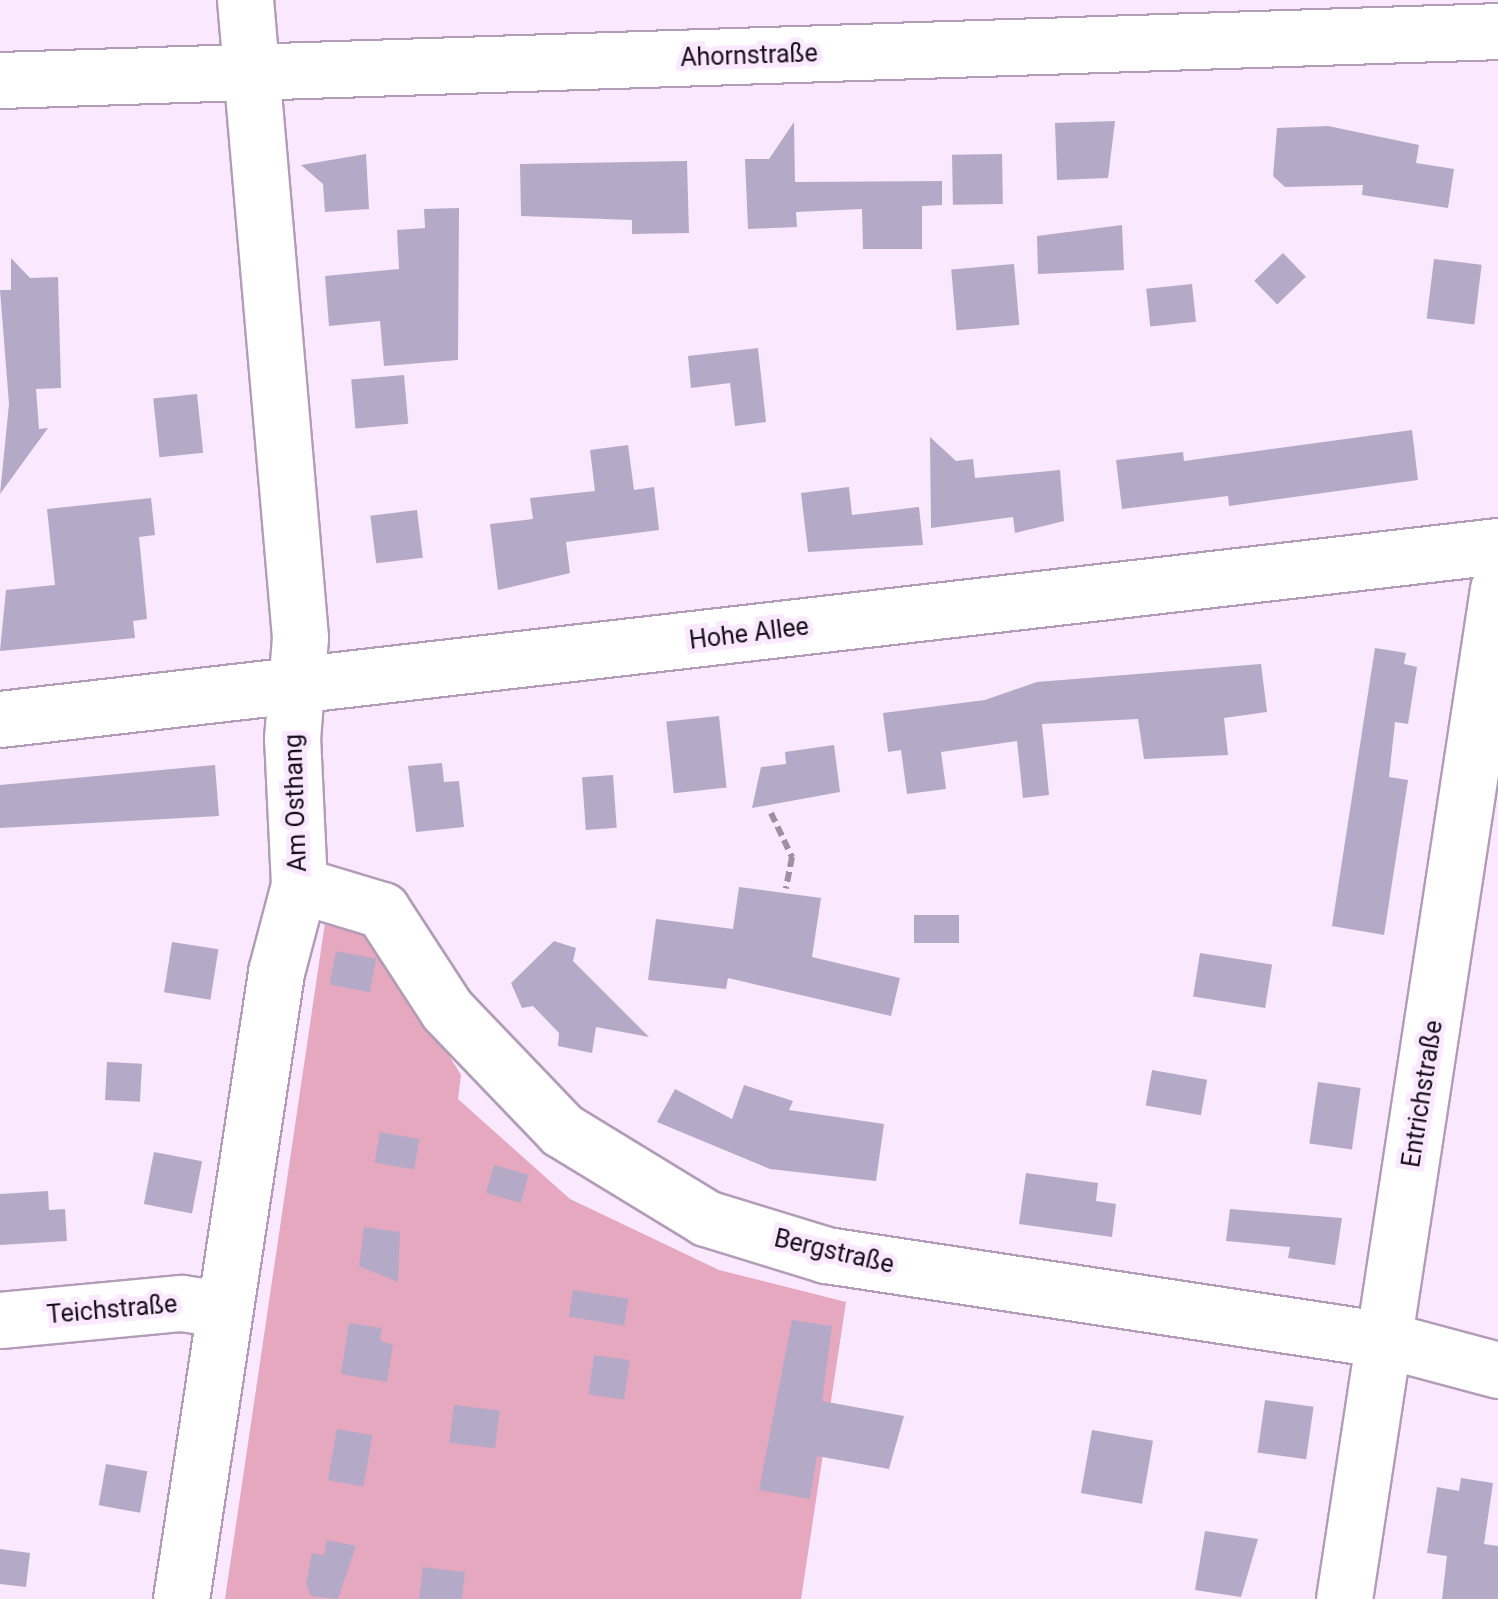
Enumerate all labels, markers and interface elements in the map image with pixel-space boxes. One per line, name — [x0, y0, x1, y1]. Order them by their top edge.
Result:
street label: Ahornstraße — [680, 39, 818, 73]
street label: Hohe Allee — [687, 612, 811, 656]
street label: Am Osthang — [279, 734, 313, 872]
street label: Entrichstraße — [1397, 1018, 1449, 1170]
street label: Bergstraße — [771, 1224, 897, 1280]
street label: Teichstraße — [46, 1289, 178, 1331]

